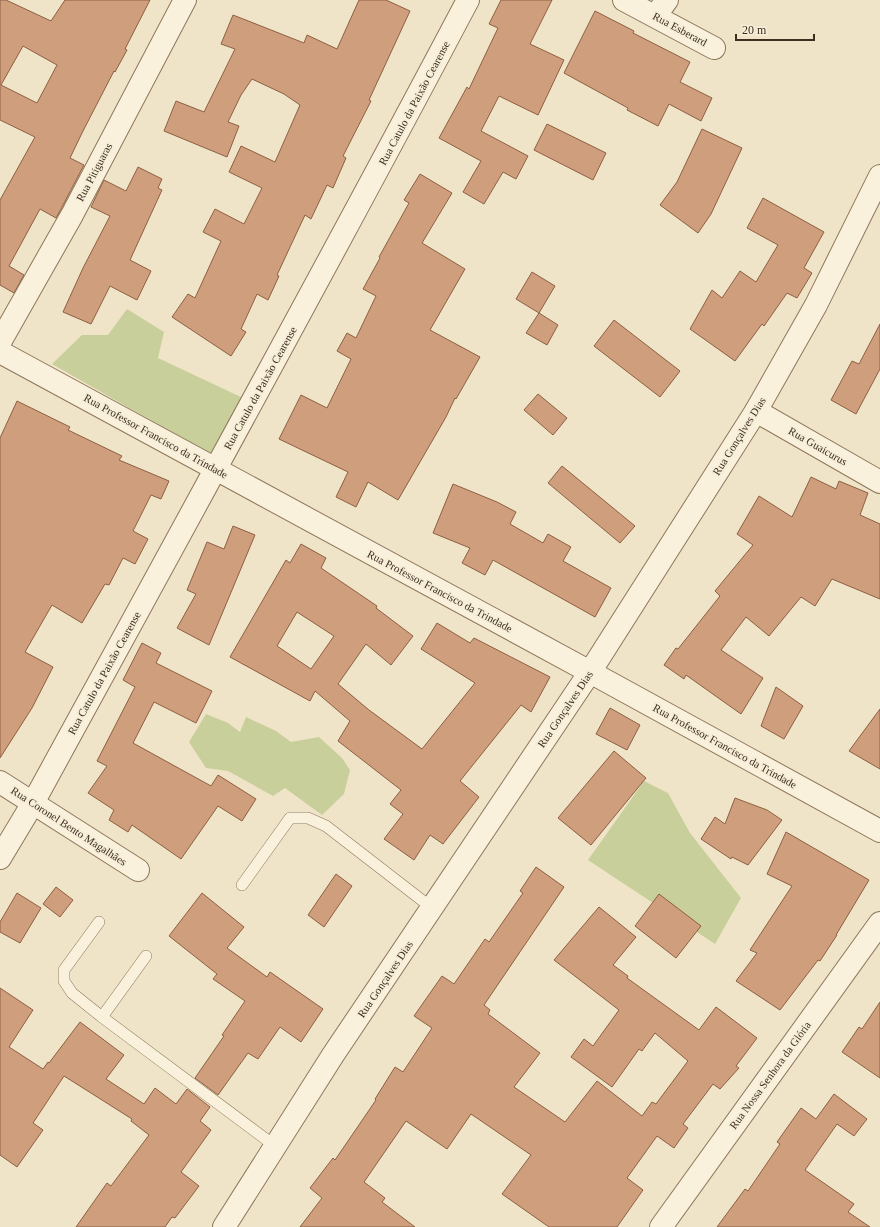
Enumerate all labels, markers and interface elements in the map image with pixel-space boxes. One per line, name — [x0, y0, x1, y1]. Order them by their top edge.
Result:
street label: Rua Esberard — [651, 10, 710, 49]
scale bar — [736, 16, 814, 42]
text: 20 m — [742, 23, 767, 37]
street label: Rua Catulo da Paixão Cearense — [376, 39, 452, 167]
street label: Rua Pitiguaras — [74, 141, 114, 203]
street label: Rua Catulo da Paixão Cearense — [221, 324, 299, 452]
street label: Rua Professor Francisco da Trindade — [82, 391, 230, 481]
street label: Rua Gonçalves Dias — [710, 395, 768, 477]
street label: Rua Guaicurus — [787, 424, 849, 468]
street label: Rua Professor Francisco da Trindade — [365, 548, 515, 635]
street label: Rua Catulo da Paixão Cearense — [65, 609, 143, 737]
street label: Rua Gonçalves Dias — [535, 668, 595, 750]
street label: Rua Professor Francisco da Trindade — [651, 701, 799, 791]
street label: Rua Coronel Bento Magalhães — [9, 784, 129, 868]
street label: Rua Gonçalves Dias — [355, 938, 415, 1020]
street label: Rua Nossa Senhora da Glória — [727, 1019, 813, 1131]

